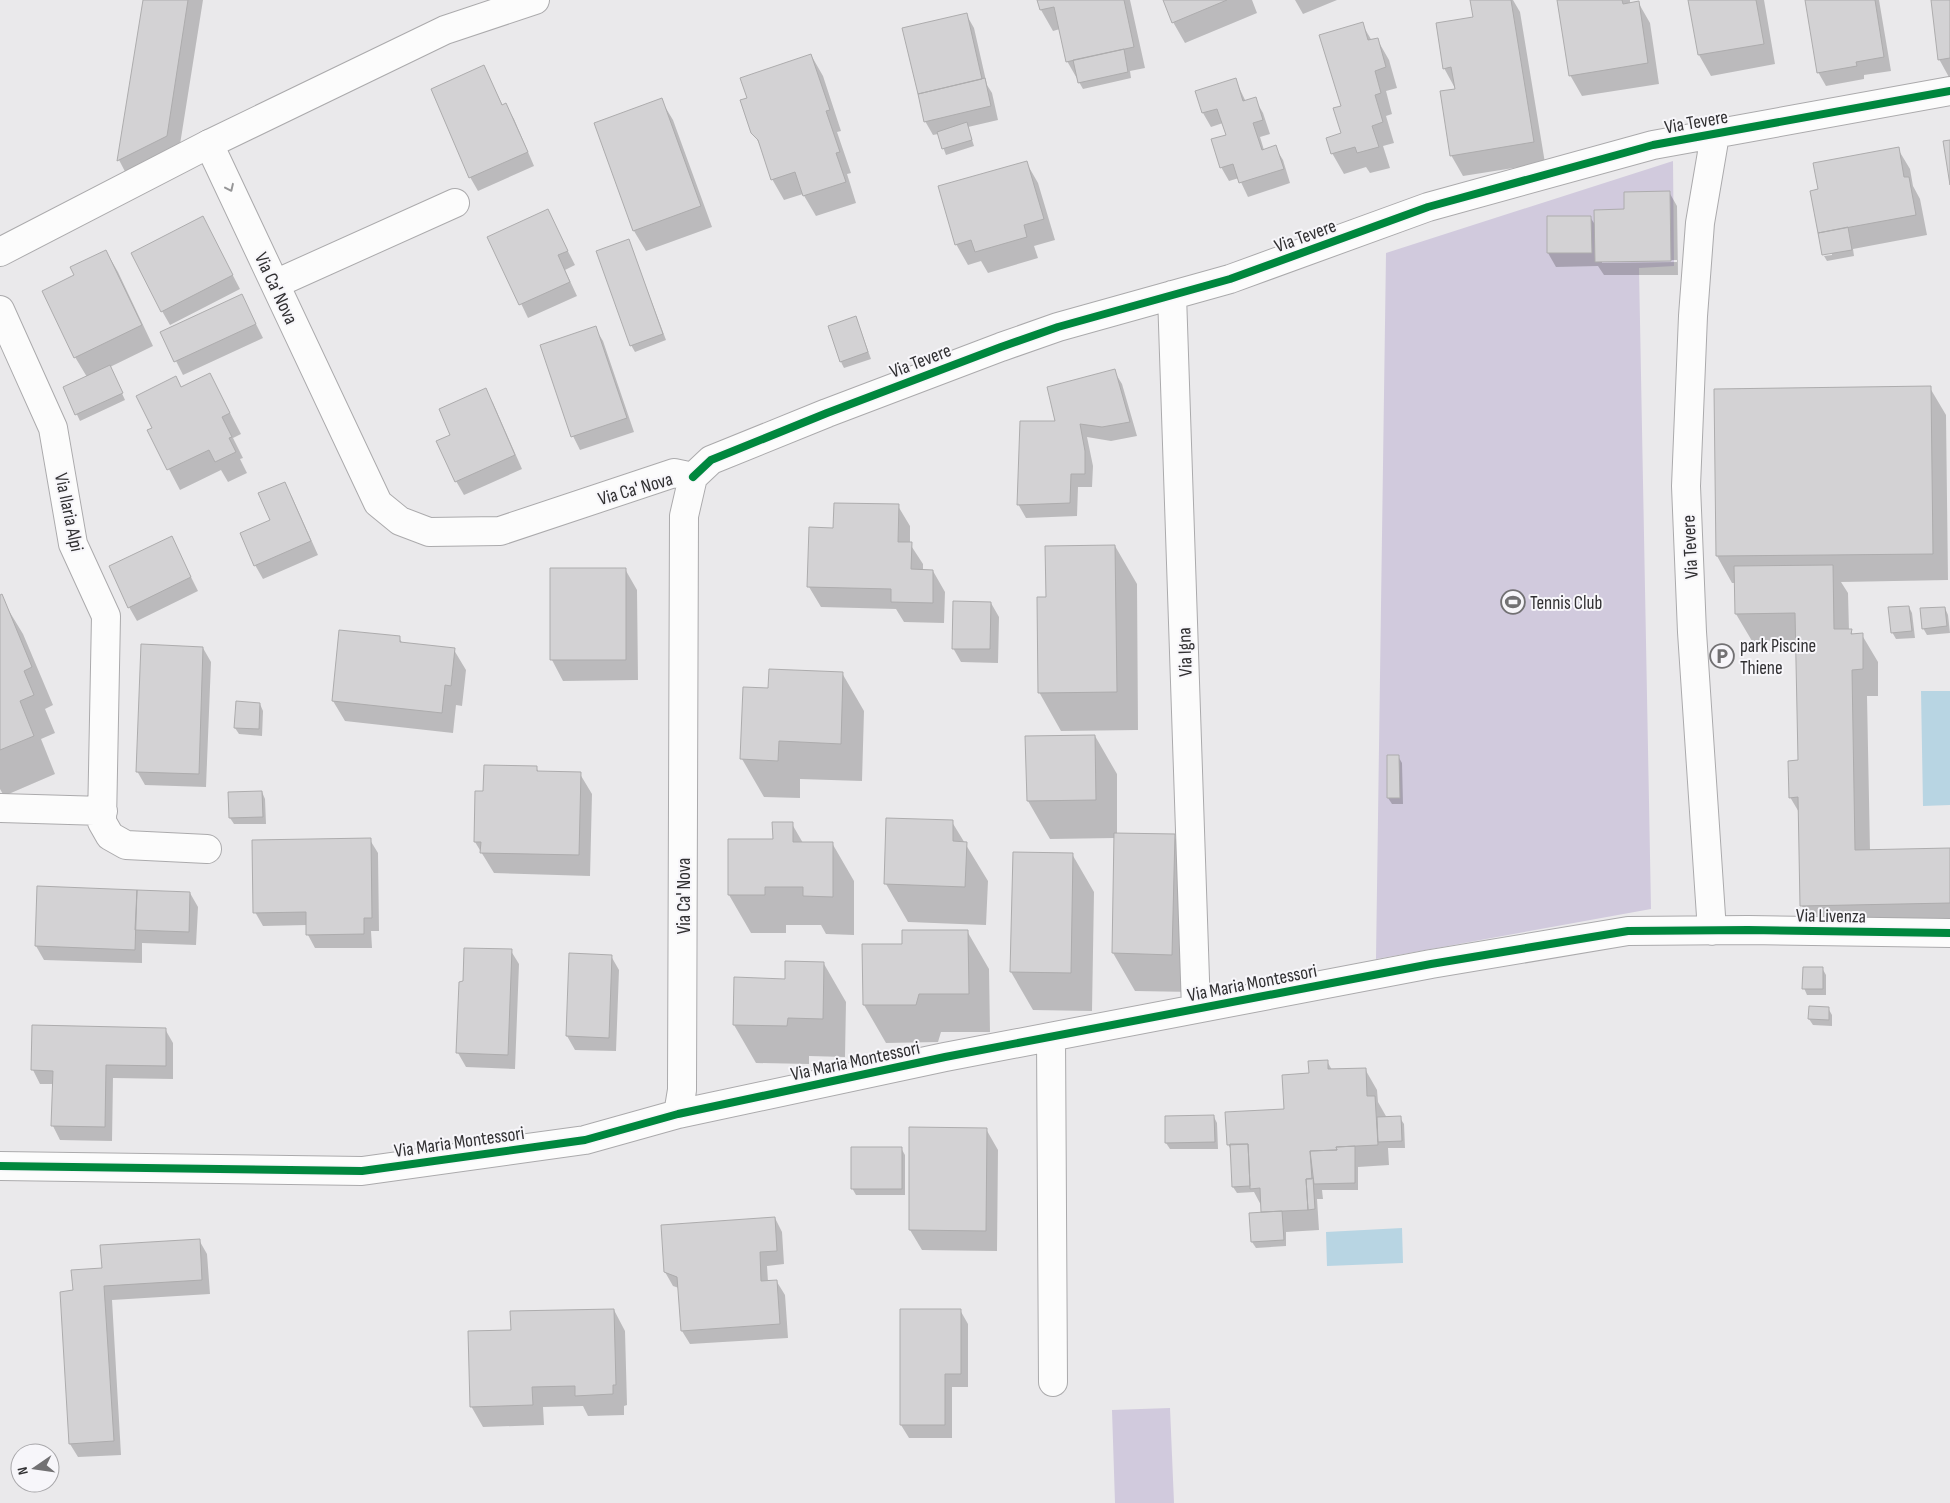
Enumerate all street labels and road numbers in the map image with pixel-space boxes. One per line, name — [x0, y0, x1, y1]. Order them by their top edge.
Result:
street label: Via Tevere — [1663, 106, 1730, 139]
street label: Via Tevere — [1272, 215, 1340, 258]
street label: Via Ca' Nova — [249, 249, 302, 328]
street label: Via Tevere — [887, 339, 955, 384]
street label: Via Ca' Nova — [596, 468, 675, 511]
street label: Via Ilaria Alpi — [49, 471, 88, 554]
street label: Via Tevere — [1677, 514, 1704, 579]
street label: Via Igna — [1173, 627, 1198, 677]
street label: Via Ca' Nova — [673, 858, 696, 934]
street label: Via Livenza — [1796, 904, 1866, 929]
street label: Via Maria Montessori — [1186, 960, 1319, 1007]
street label: Via Maria Montessori — [789, 1037, 922, 1086]
street label: Via Maria Montessori — [393, 1122, 526, 1163]

